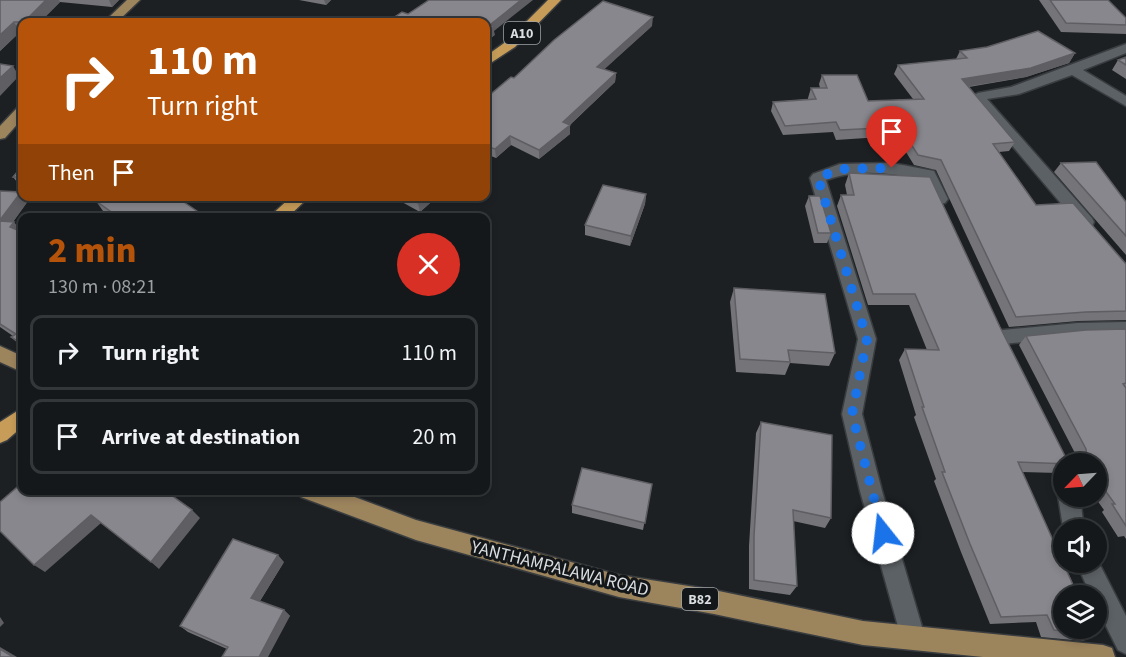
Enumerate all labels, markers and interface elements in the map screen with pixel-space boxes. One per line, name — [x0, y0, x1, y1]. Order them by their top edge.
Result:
road number: A10 — [504, 22, 540, 44]
text: 110 m — [147, 31, 258, 91]
icon: right — [48, 42, 126, 120]
text: Turn right — [147, 87, 258, 126]
pin — [866, 106, 917, 168]
icon: arrive — [875, 115, 908, 148]
icon: arrive — [107, 156, 140, 189]
text: Then — [48, 157, 95, 189]
text: 2 min — [48, 225, 136, 276]
button: close — [397, 233, 460, 296]
text: 130 m · 08:21 — [48, 273, 156, 301]
icon: right — [51, 336, 84, 369]
text: Turn right — [102, 337, 199, 369]
text: 110 m — [402, 337, 457, 369]
icon: arrive — [51, 420, 84, 453]
text: Arrive at destination — [102, 421, 300, 453]
text: 20 m — [412, 421, 457, 453]
north arrow — [1053, 453, 1107, 507]
map controls — [1053, 453, 1107, 639]
position arrow — [851, 501, 915, 565]
button: sound — [1053, 519, 1107, 573]
street label: YANTHAMPALAWA ROAD — [468, 534, 651, 603]
button: layers — [1053, 585, 1107, 639]
road number: B82 — [682, 588, 718, 610]

